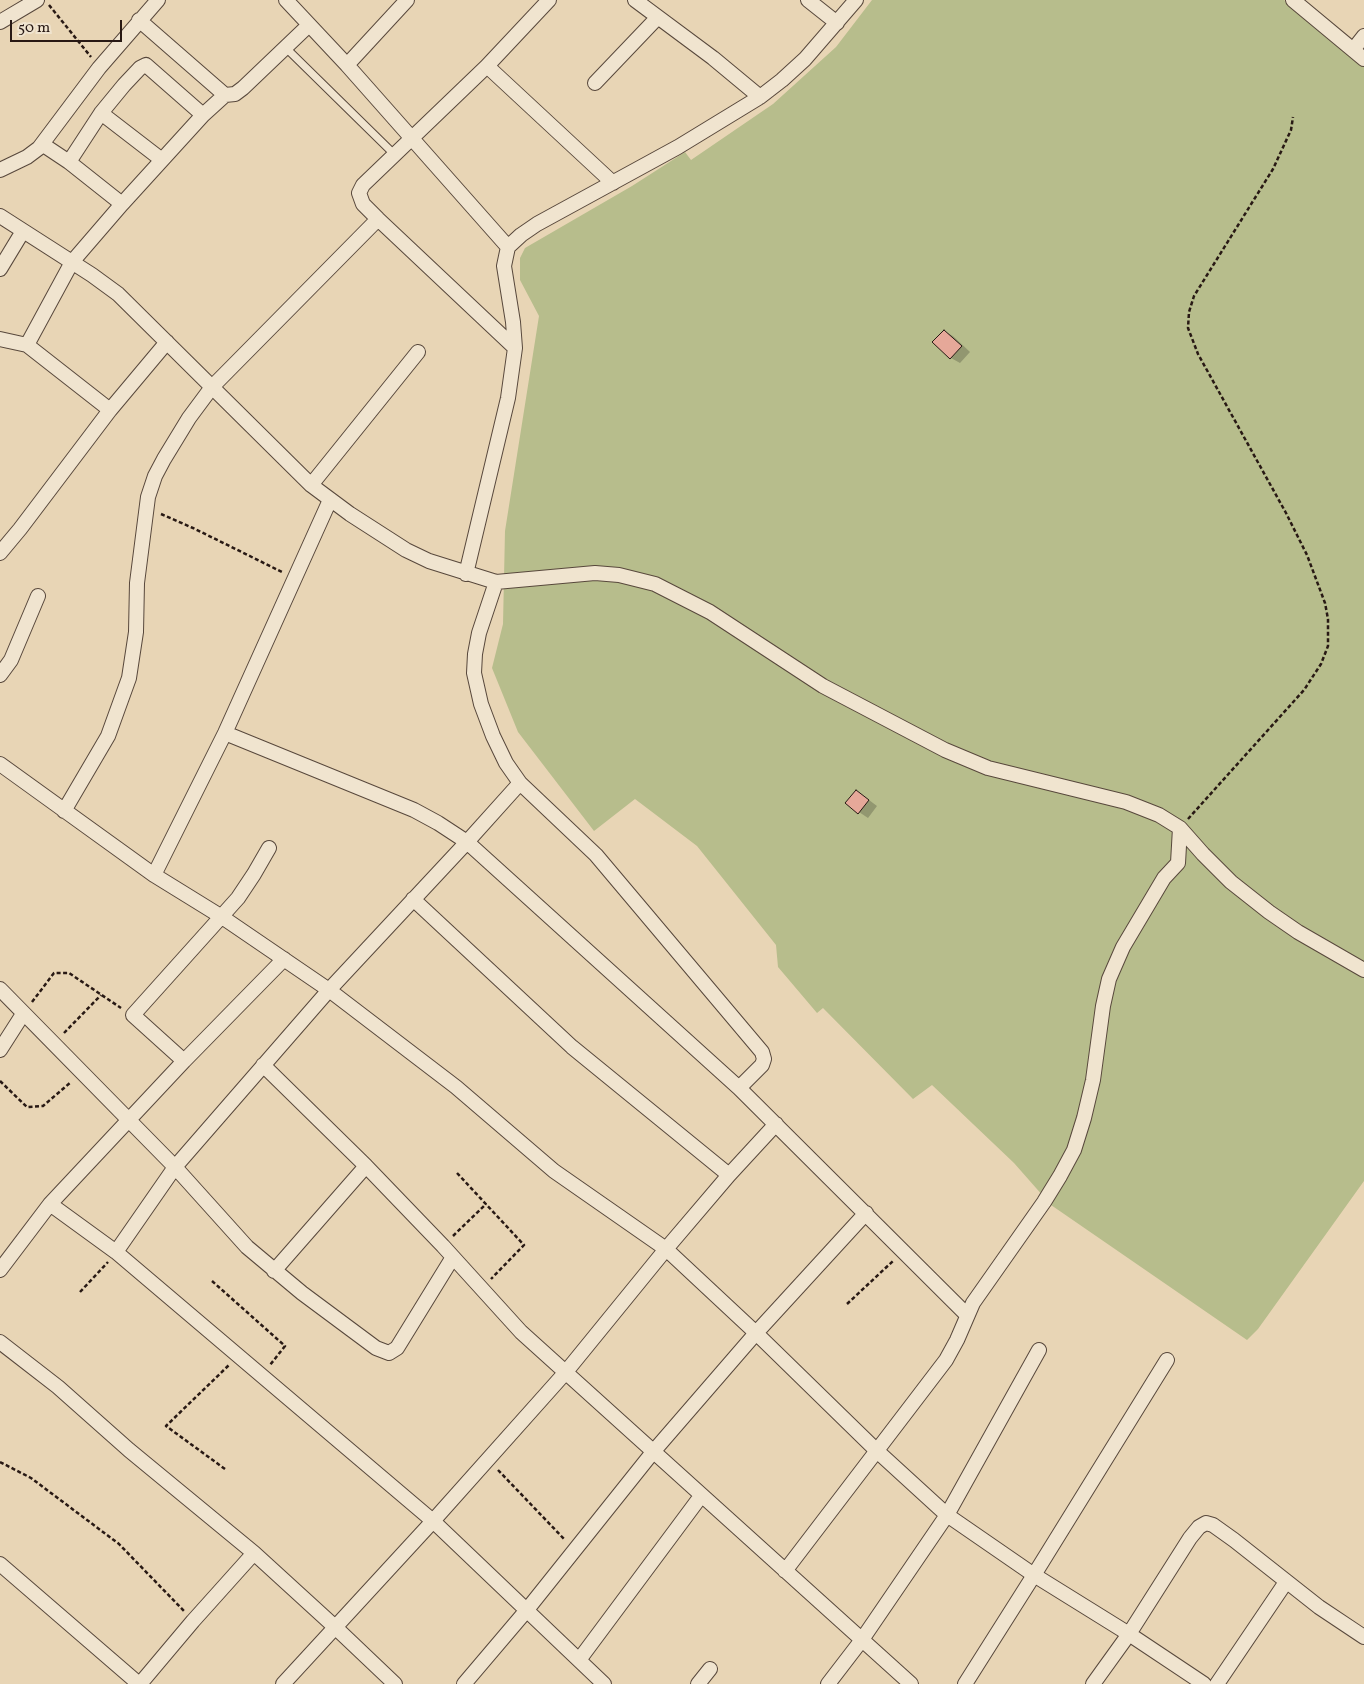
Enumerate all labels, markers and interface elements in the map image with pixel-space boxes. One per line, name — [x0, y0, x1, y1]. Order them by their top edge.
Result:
scale bar — [12, 10, 125, 42]
text: 50 m — [18, 18, 50, 39]

